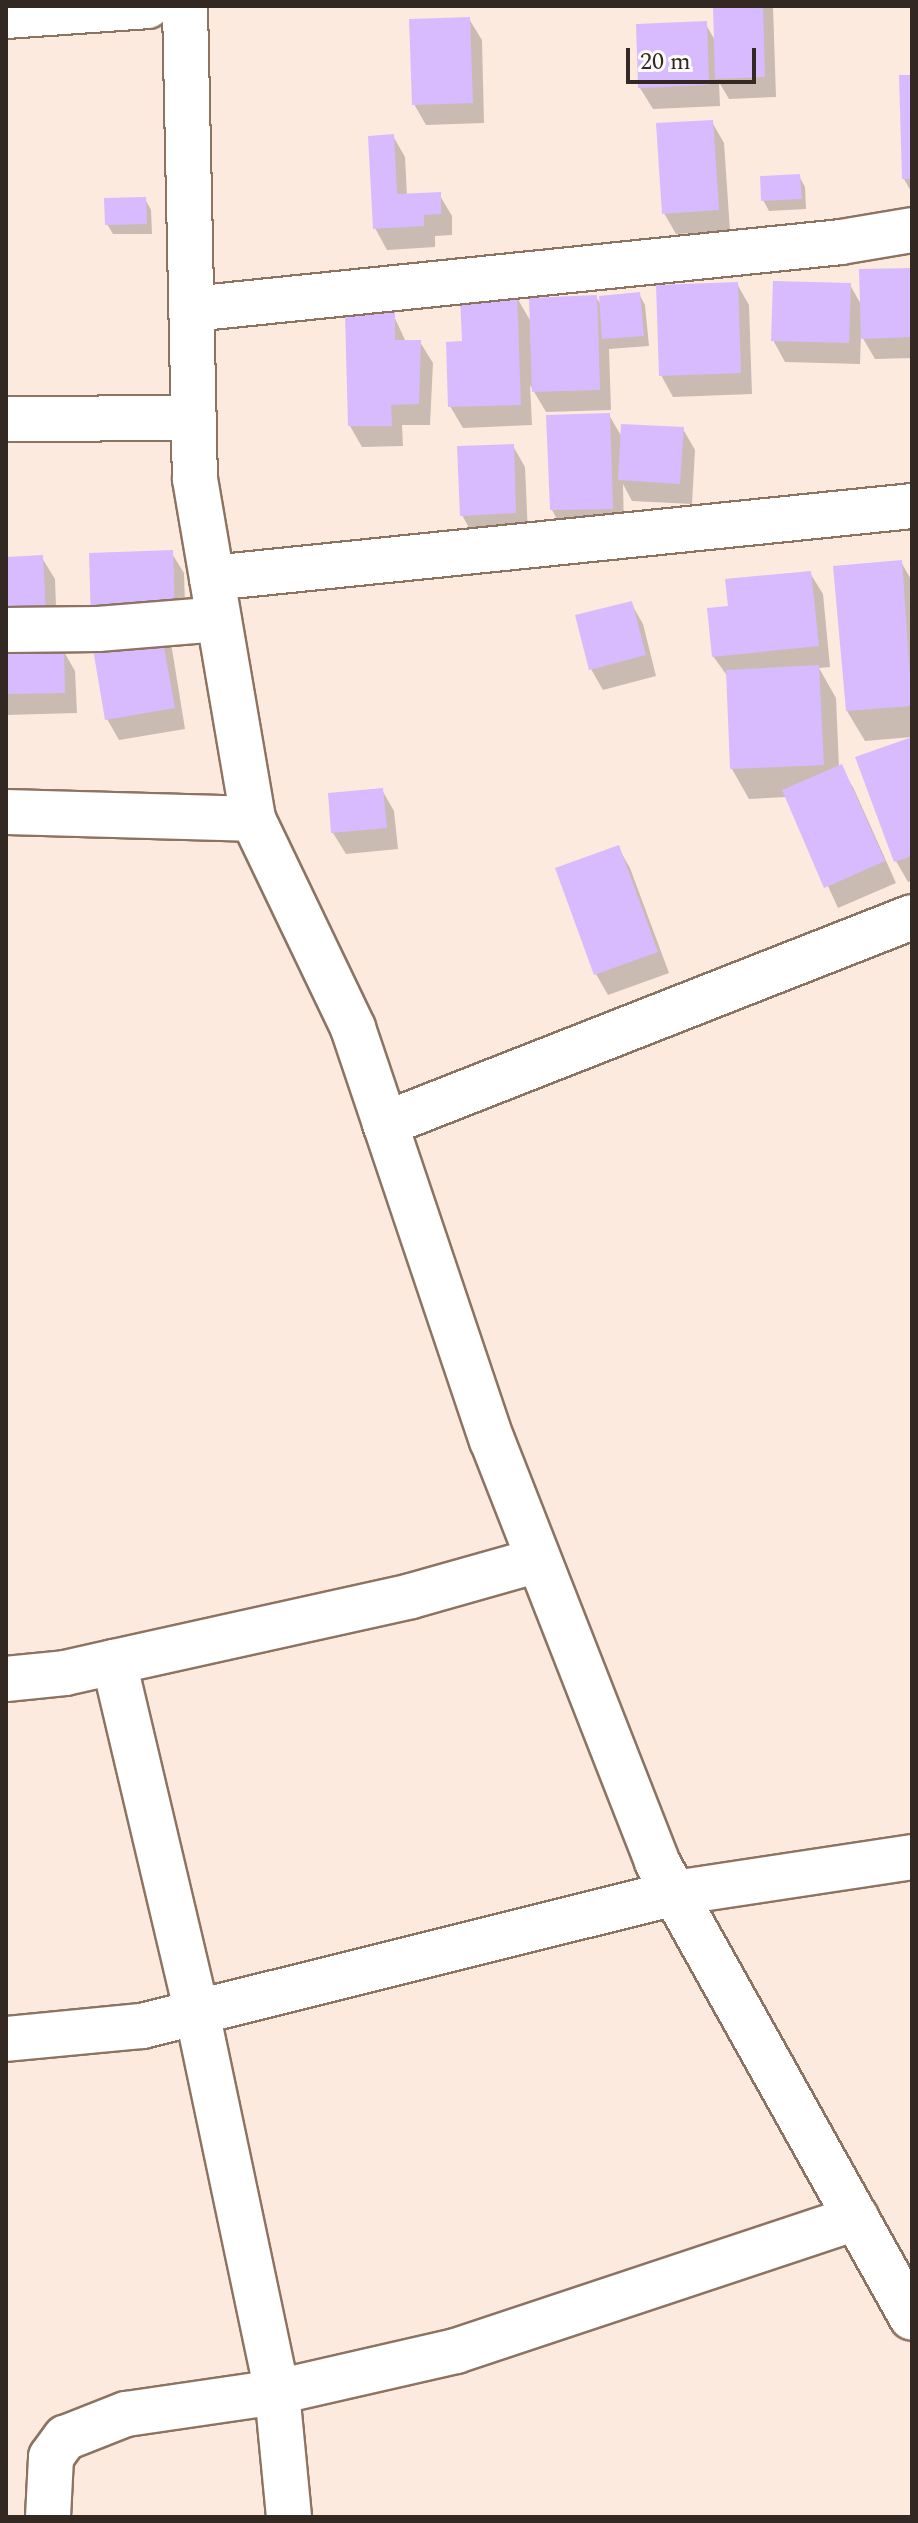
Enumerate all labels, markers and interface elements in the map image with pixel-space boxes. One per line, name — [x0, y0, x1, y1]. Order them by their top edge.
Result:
scale bar — [630, 32, 760, 82]
text: 20 m — [640, 44, 691, 80]

